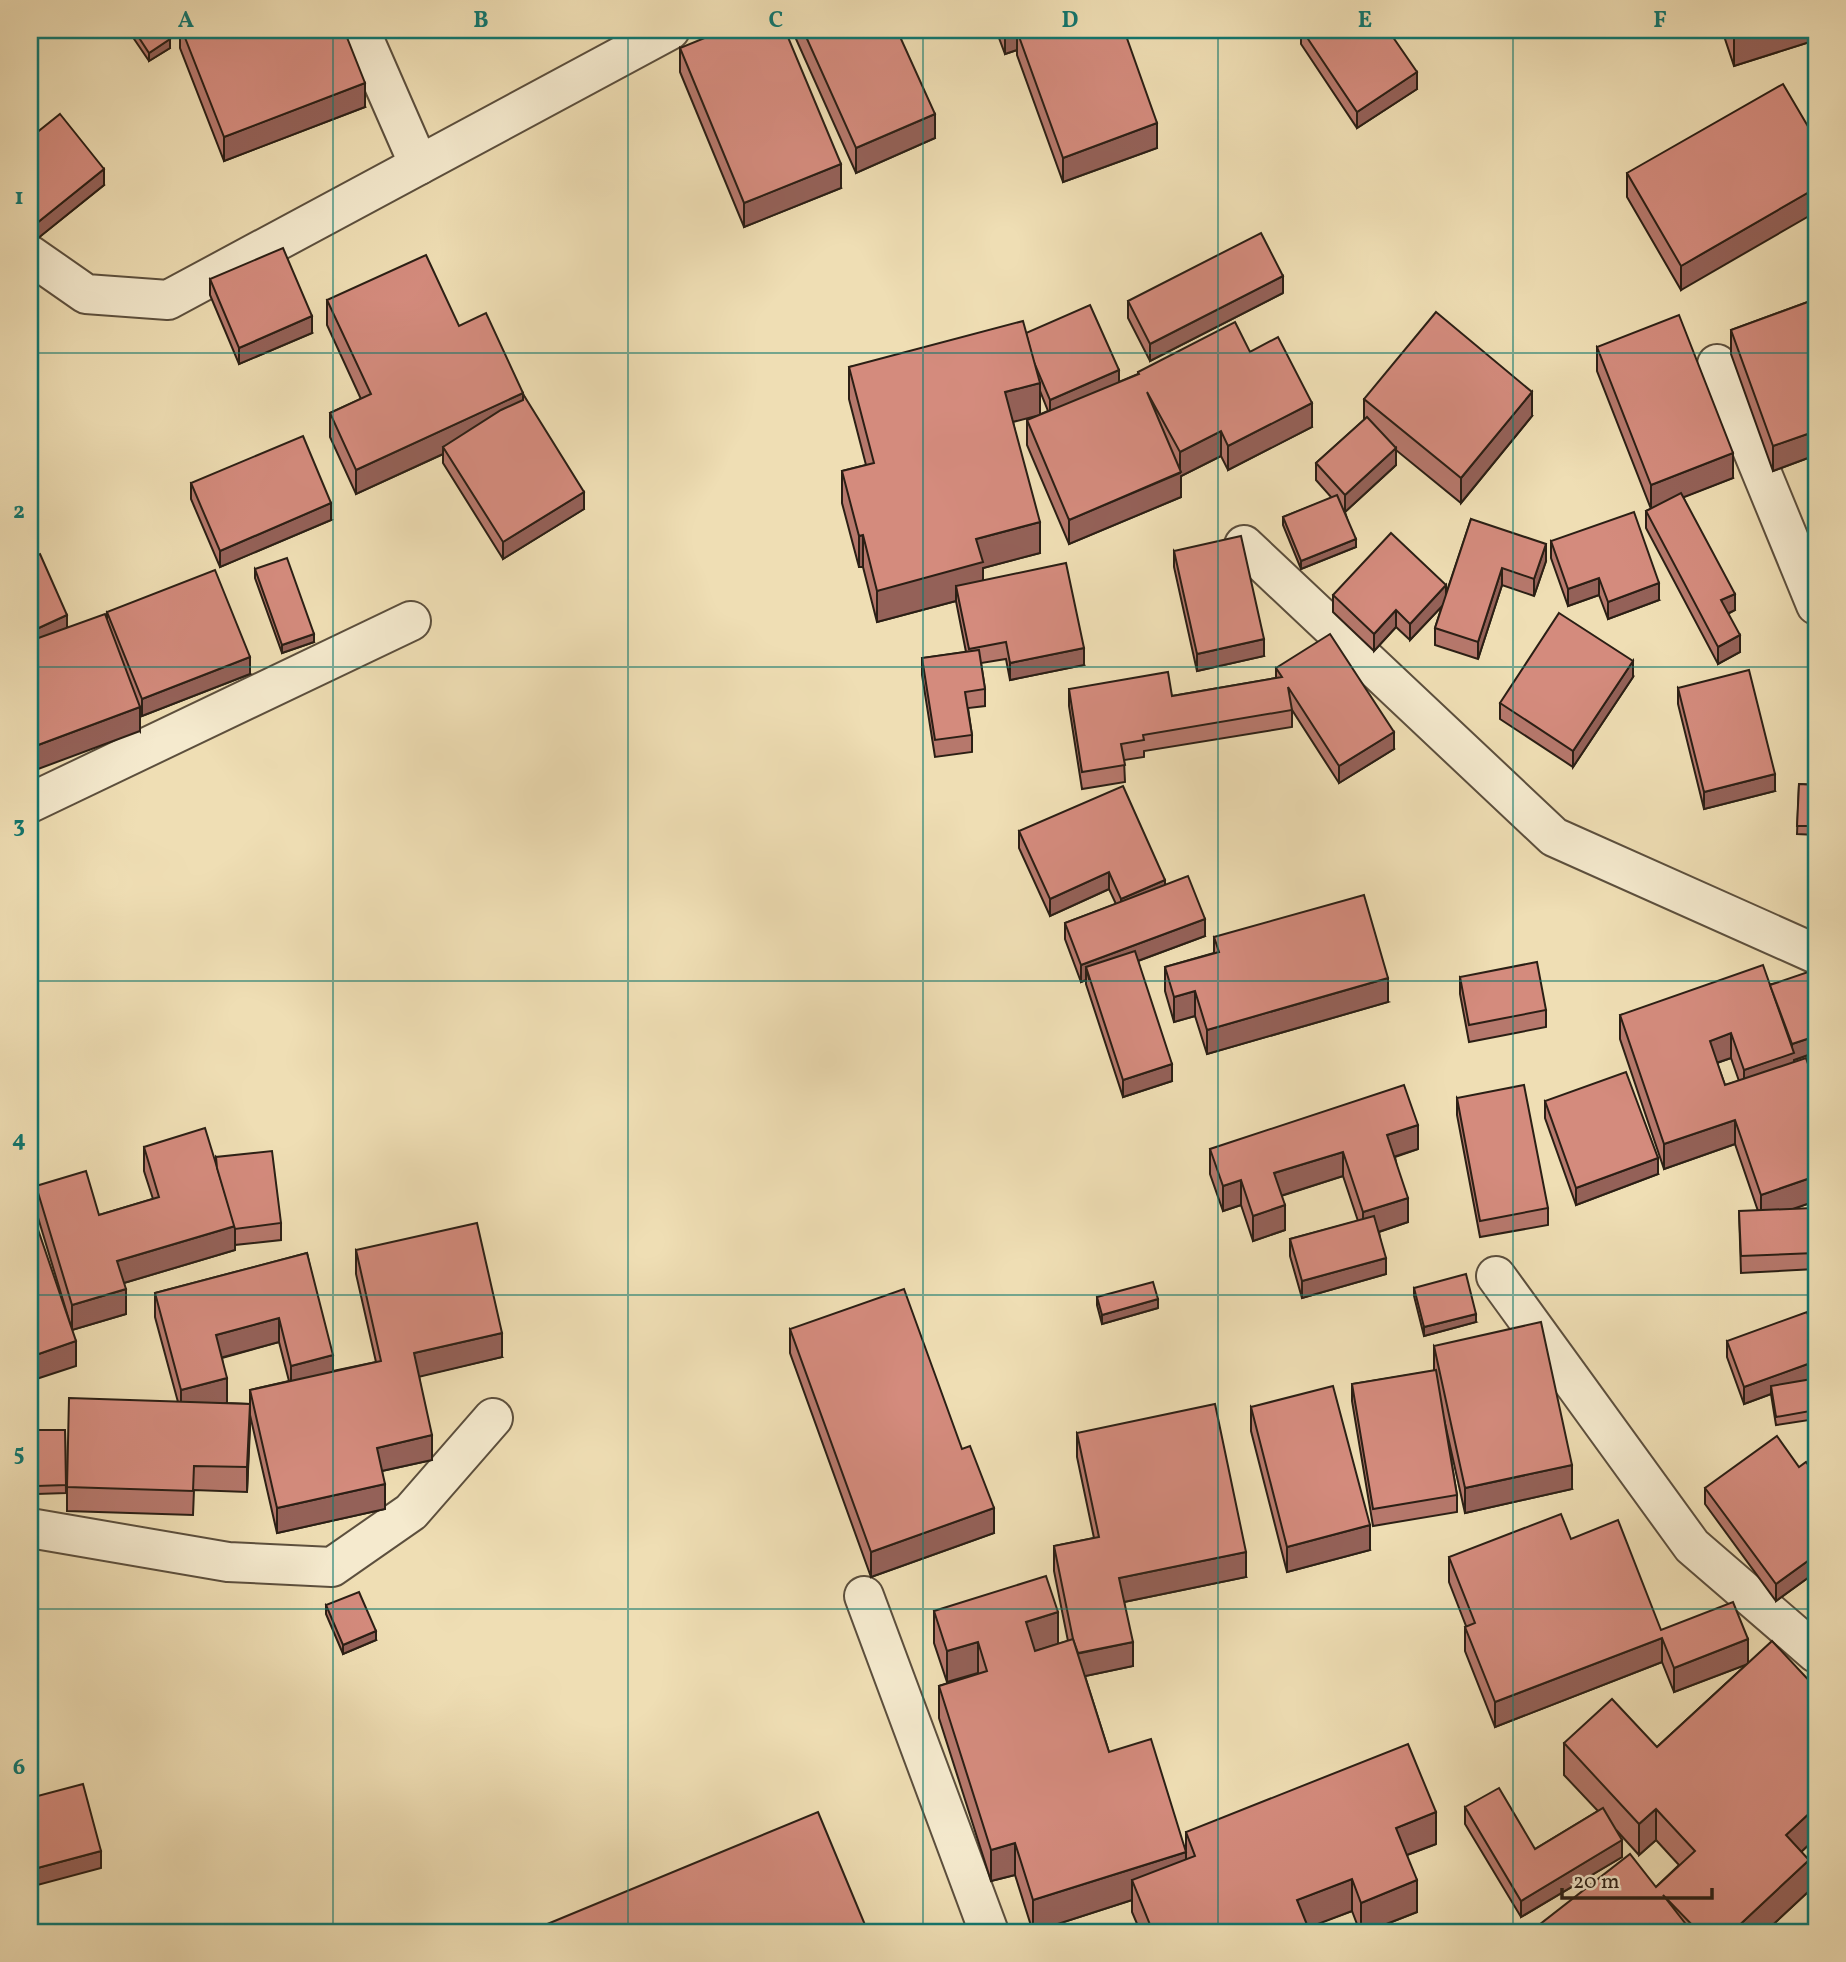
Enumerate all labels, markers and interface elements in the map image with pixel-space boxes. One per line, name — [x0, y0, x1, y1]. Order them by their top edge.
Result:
text: A — [178, 5, 194, 37]
text: B — [473, 5, 489, 37]
text: C — [769, 5, 783, 37]
text: D — [1062, 5, 1079, 37]
text: E — [1358, 5, 1372, 37]
text: F — [1653, 5, 1667, 37]
text: 1 — [14, 182, 24, 214]
text: 2 — [13, 496, 25, 528]
text: 3 — [13, 810, 25, 842]
text: 4 — [12, 1124, 26, 1156]
text: 5 — [13, 1438, 25, 1470]
text: 6 — [13, 1752, 25, 1784]
scale bar — [1562, 1857, 1713, 1901]
text: 20 m — [1573, 1868, 1619, 1897]

